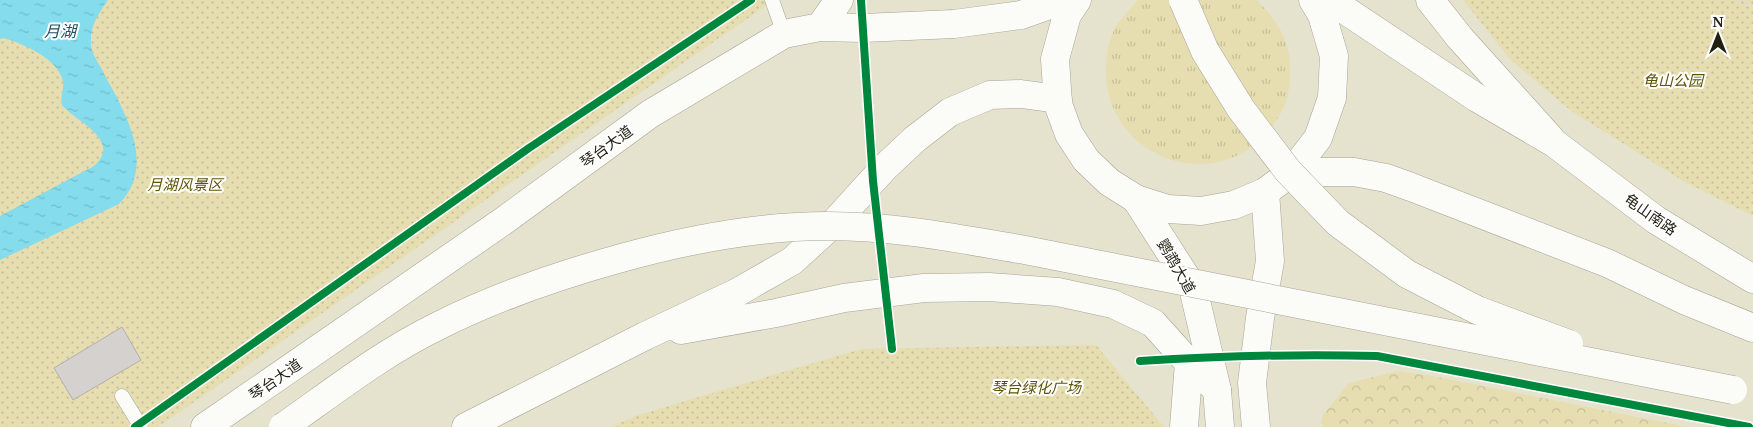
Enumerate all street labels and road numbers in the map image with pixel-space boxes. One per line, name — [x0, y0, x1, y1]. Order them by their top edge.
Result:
street label: 琴台大道 — [576, 120, 636, 172]
street label: 龟山南路 — [1621, 189, 1681, 239]
street label: 鹦鹉大道 — [1153, 235, 1201, 297]
street label: 琴台大道 — [245, 354, 305, 404]

